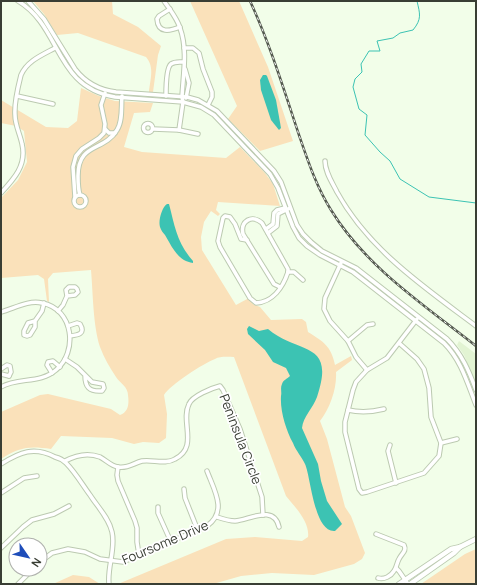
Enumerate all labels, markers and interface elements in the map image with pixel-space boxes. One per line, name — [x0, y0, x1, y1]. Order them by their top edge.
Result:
street label: Peninsula Circle — [215, 391, 267, 487]
street label: Foursome Drive — [119, 516, 211, 568]
north arrow — [8, 537, 48, 577]
text: N — [28, 555, 45, 570]

